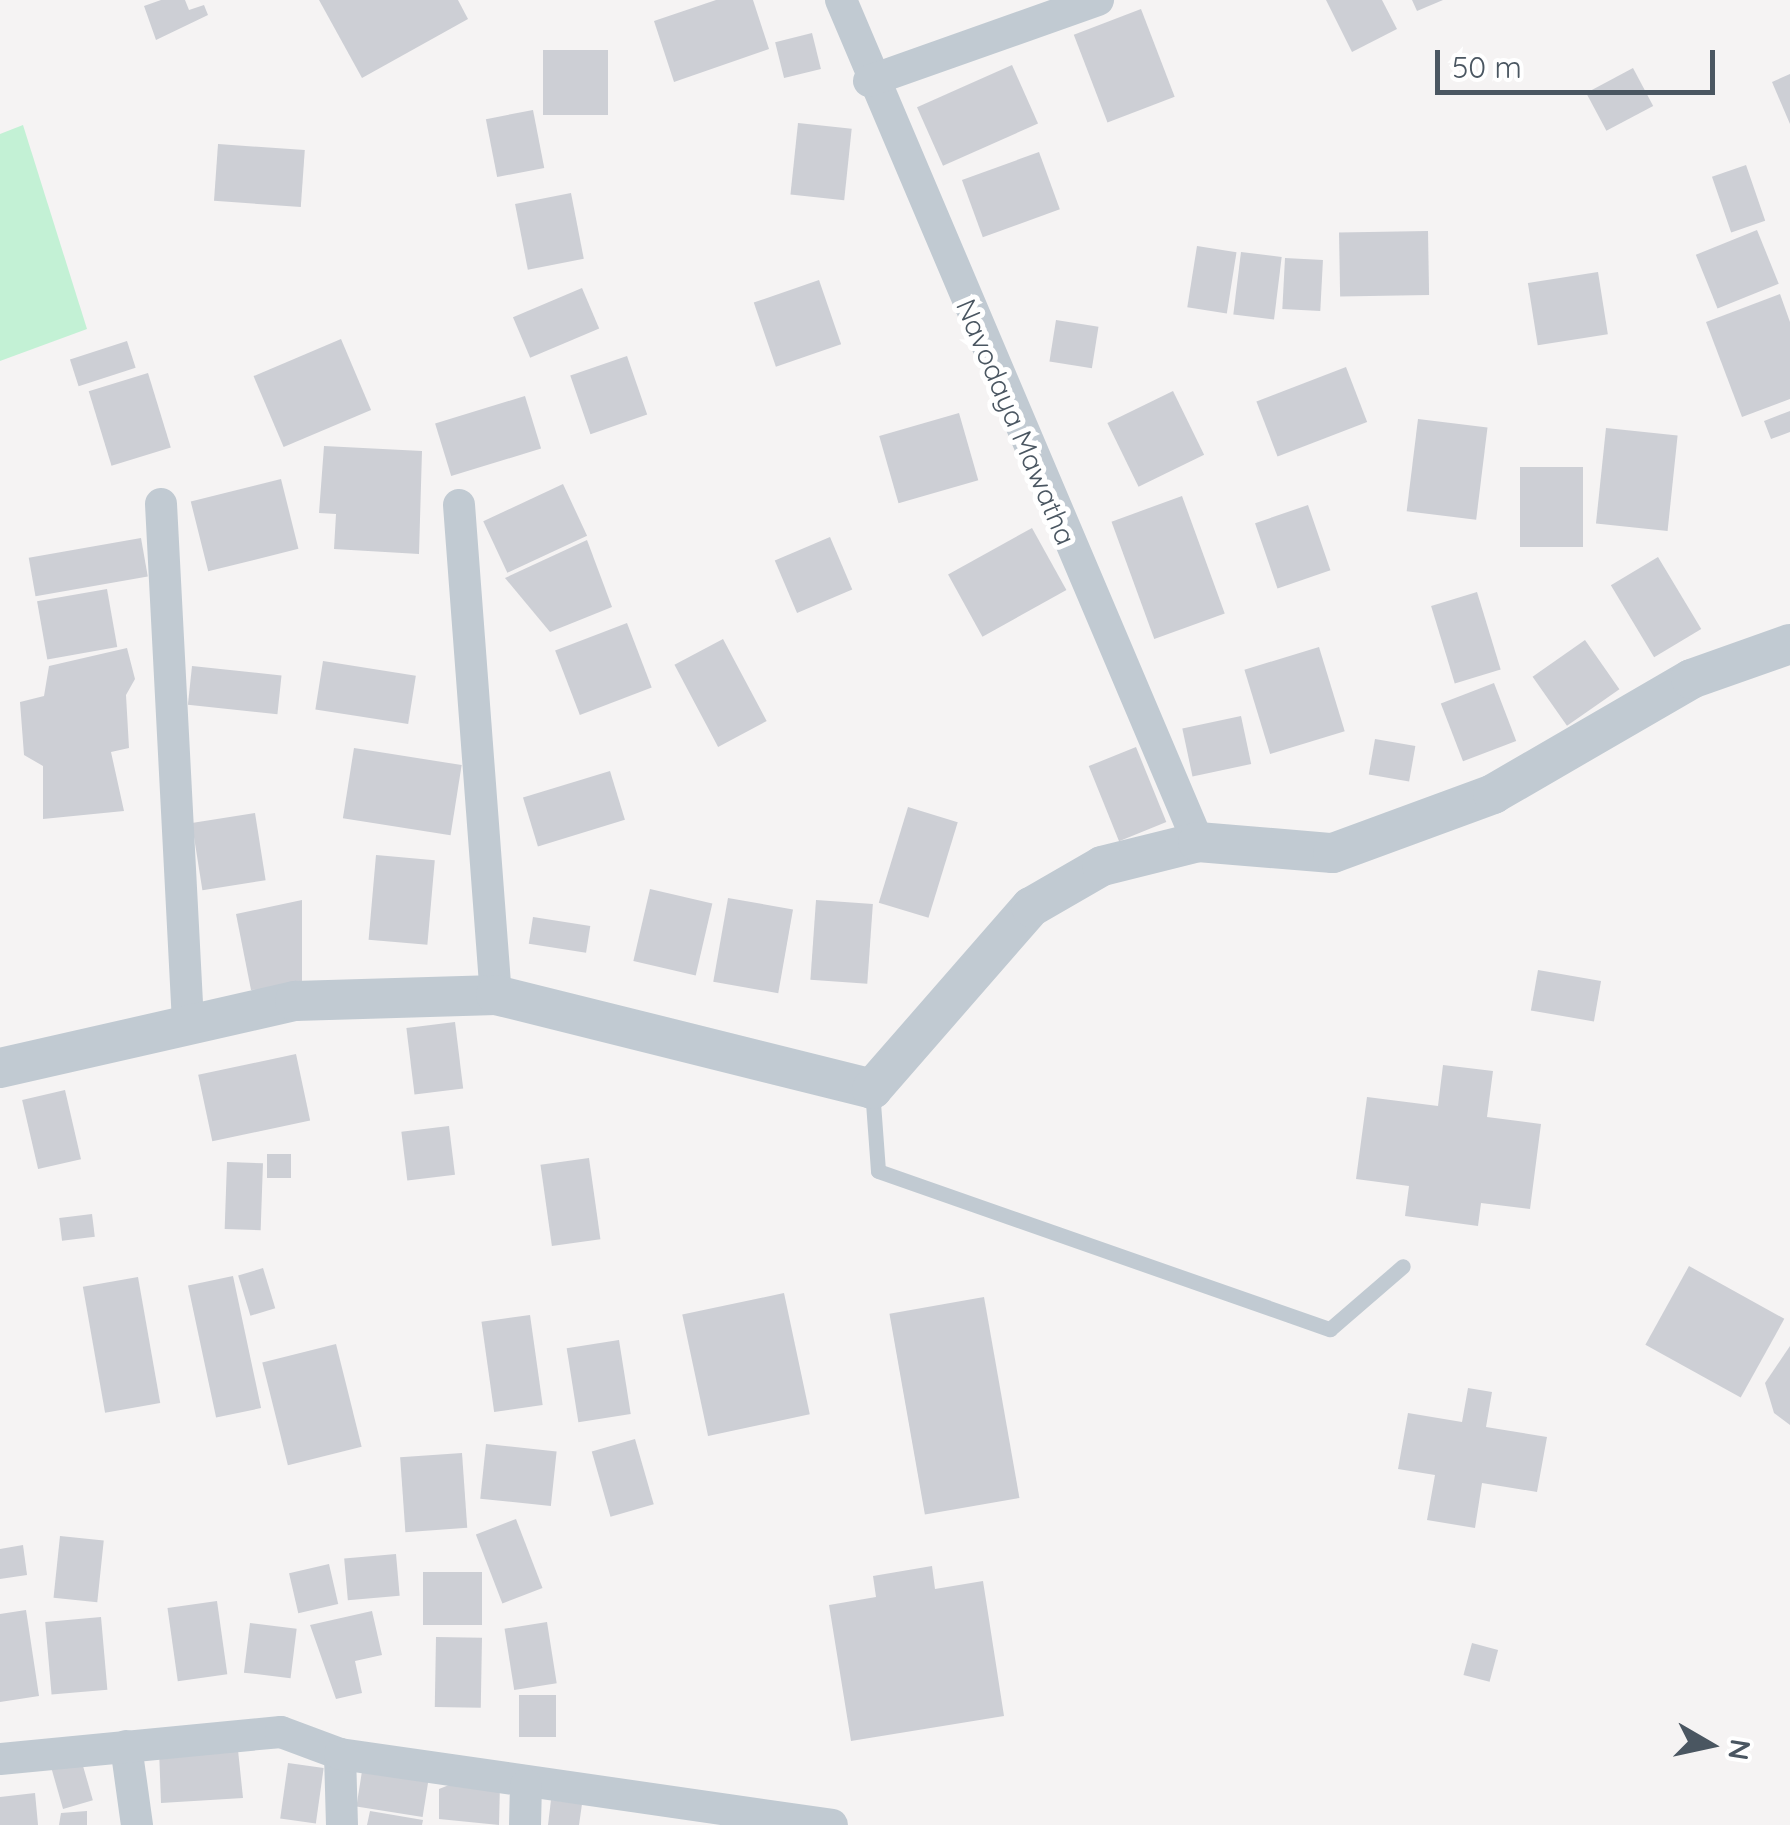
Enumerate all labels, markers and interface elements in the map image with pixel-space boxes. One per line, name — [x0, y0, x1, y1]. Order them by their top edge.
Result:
scale bar — [1440, 30, 1720, 92]
text: 50 m — [1452, 48, 1522, 86]
street label: Navodaya Mawatha — [949, 294, 1083, 550]
north arrow — [1660, 1695, 1760, 1795]
text: N — [1721, 1737, 1759, 1763]

